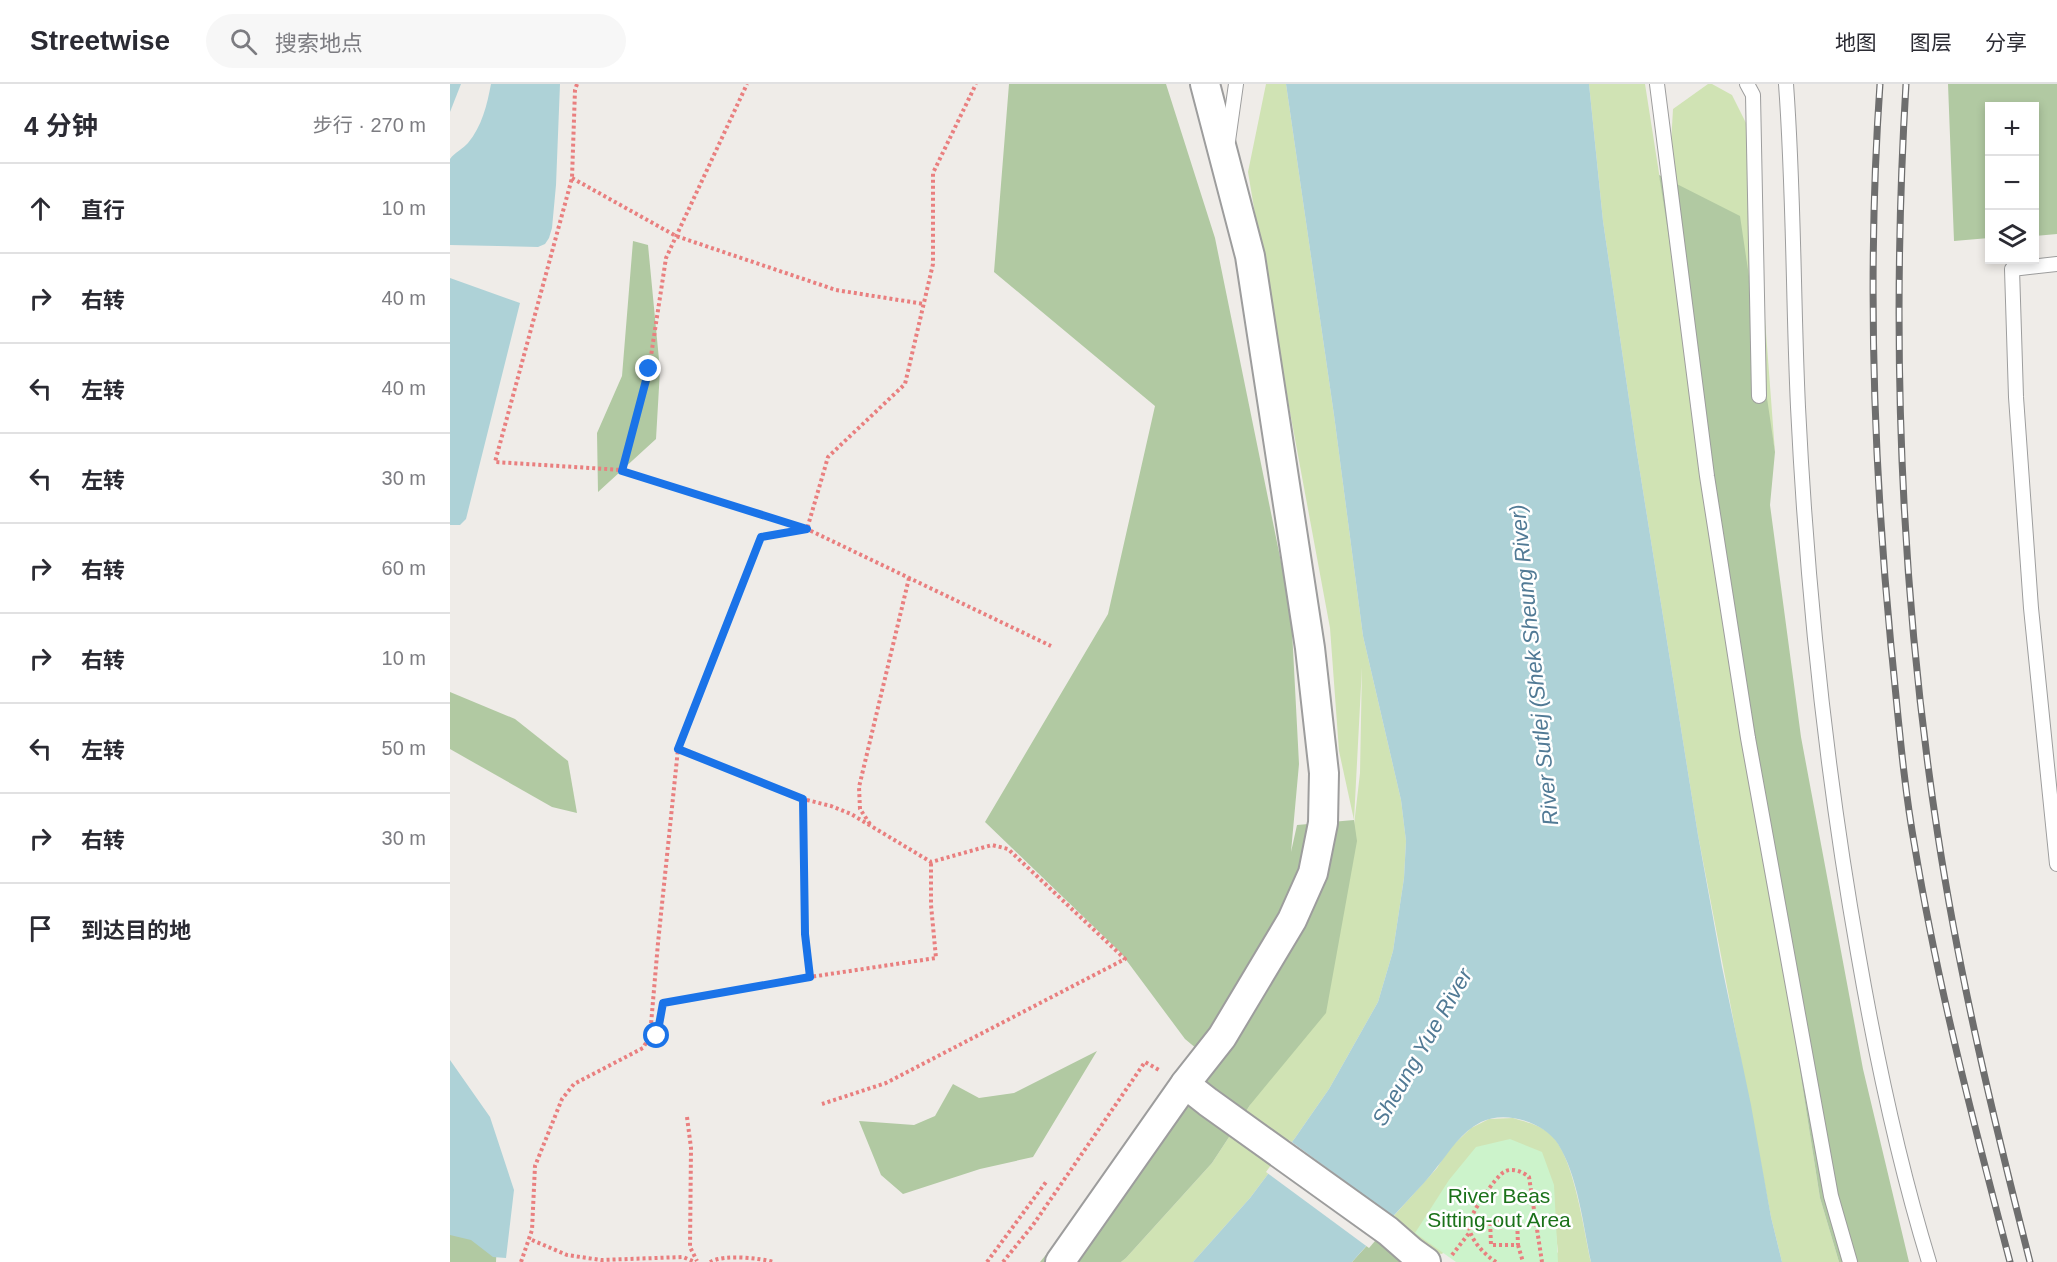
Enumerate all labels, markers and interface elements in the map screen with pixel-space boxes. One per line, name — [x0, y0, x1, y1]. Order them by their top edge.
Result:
search box — [206, 14, 626, 68]
text: Streetwise — [30, 25, 170, 56]
icon: search — [227, 25, 260, 58]
text: 搜索地点 — [275, 31, 363, 56]
text: 地图 — [1835, 31, 1877, 54]
text: 图层 — [1910, 31, 1952, 54]
text: 分享 — [1985, 31, 2027, 54]
map controls — [1985, 102, 2039, 264]
button: + — [1985, 102, 2039, 156]
text: 4 分钟 — [24, 111, 98, 141]
text: 步行 · 270 m — [313, 114, 426, 136]
button: − — [1985, 156, 2039, 210]
icon: ahead — [24, 192, 57, 225]
text: 10 m — [382, 197, 426, 219]
text: 直行 — [81, 198, 125, 223]
button: layers — [1985, 210, 2039, 264]
icon: right — [24, 282, 57, 315]
text: 40 m — [382, 287, 426, 309]
text: 右转 — [81, 288, 125, 313]
route end — [635, 355, 661, 381]
icon: left — [24, 372, 57, 405]
text: 40 m — [382, 377, 426, 399]
text: 左转 — [81, 378, 125, 403]
icon: left — [24, 462, 57, 495]
text: 30 m — [382, 467, 426, 489]
text: 左转 — [81, 468, 125, 493]
water label: River Sutlej (Shek Sheung River) — [1505, 503, 1563, 827]
icon: right — [24, 552, 57, 585]
text: 60 m — [382, 557, 426, 579]
text: 右转 — [81, 558, 125, 583]
icon: right — [24, 642, 57, 675]
text: 10 m — [382, 647, 426, 669]
text: 右转 — [81, 648, 125, 673]
icon: left — [24, 732, 57, 765]
text: 50 m — [382, 737, 426, 759]
text: 左转 — [81, 738, 125, 763]
icon: right — [24, 822, 57, 855]
text: 30 m — [382, 827, 426, 849]
text: 右转 — [81, 828, 125, 853]
icon: arrive — [24, 912, 57, 945]
text: 到达目的地 — [81, 918, 191, 943]
water label: Sheung Yue River — [1367, 963, 1478, 1130]
route start — [643, 1022, 669, 1048]
park label: River Beas Sitting-out Area — [1427, 1184, 1571, 1231]

